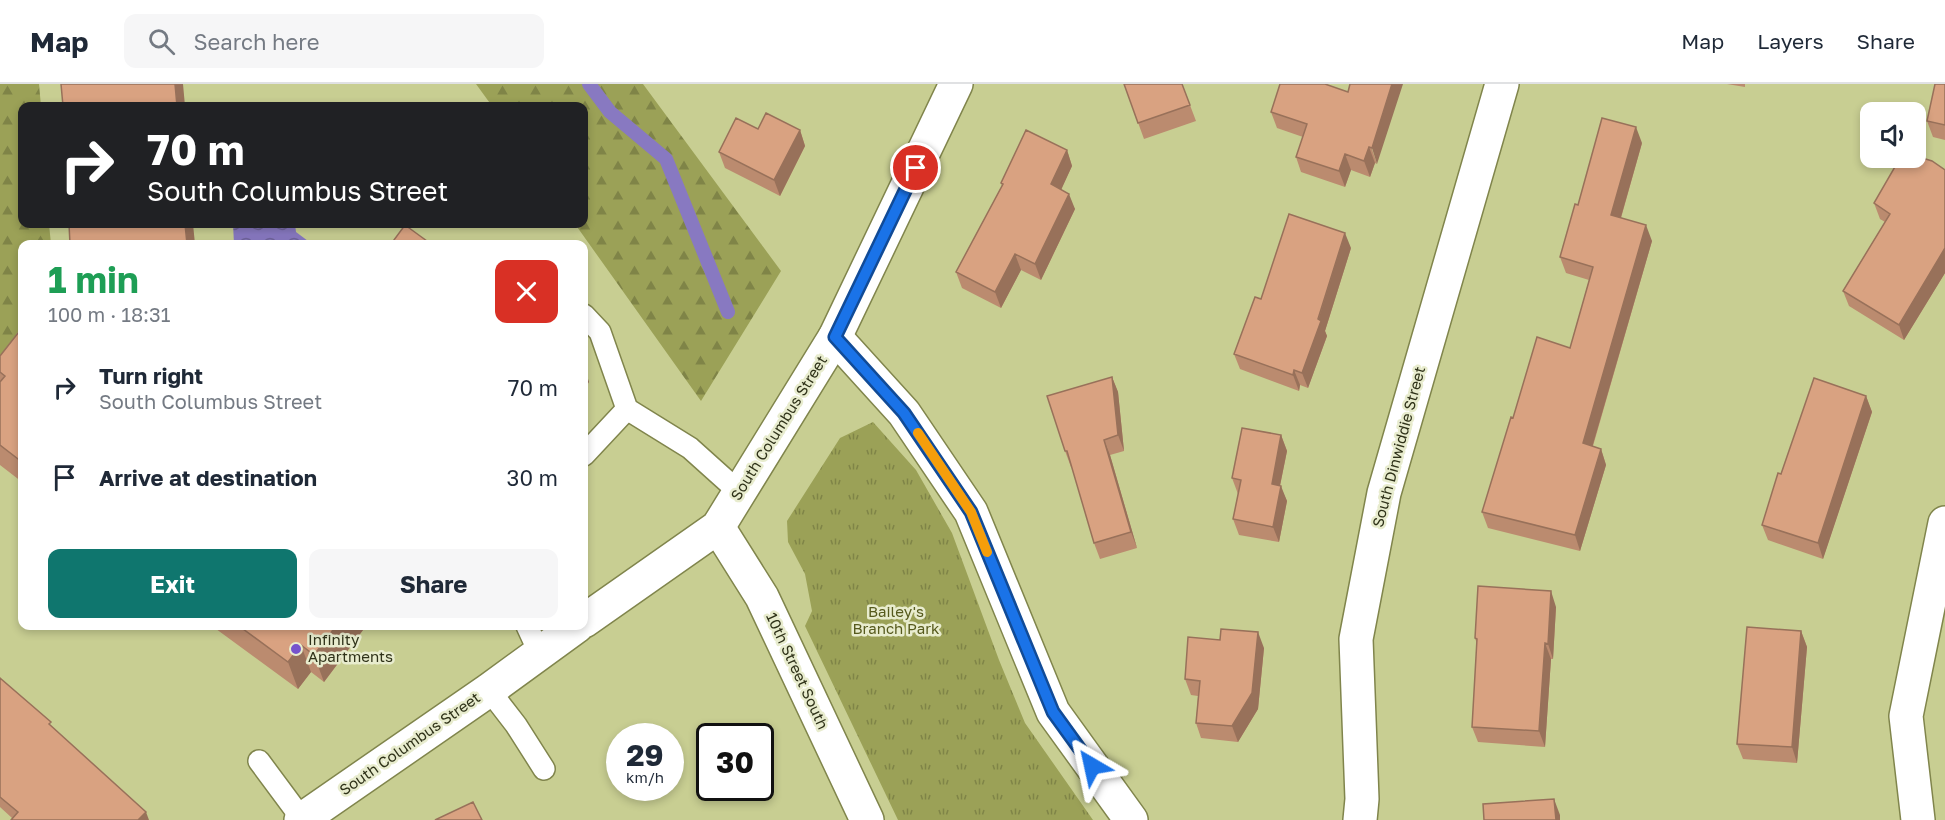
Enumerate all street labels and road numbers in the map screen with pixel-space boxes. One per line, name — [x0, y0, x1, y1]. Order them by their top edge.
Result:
street label: South Columbus Street — [726, 352, 830, 503]
street label: South Dinwiddie Street — [1368, 364, 1428, 529]
street label: 10th Street South — [763, 609, 833, 732]
street label: South Columbus Street — [336, 688, 483, 799]

